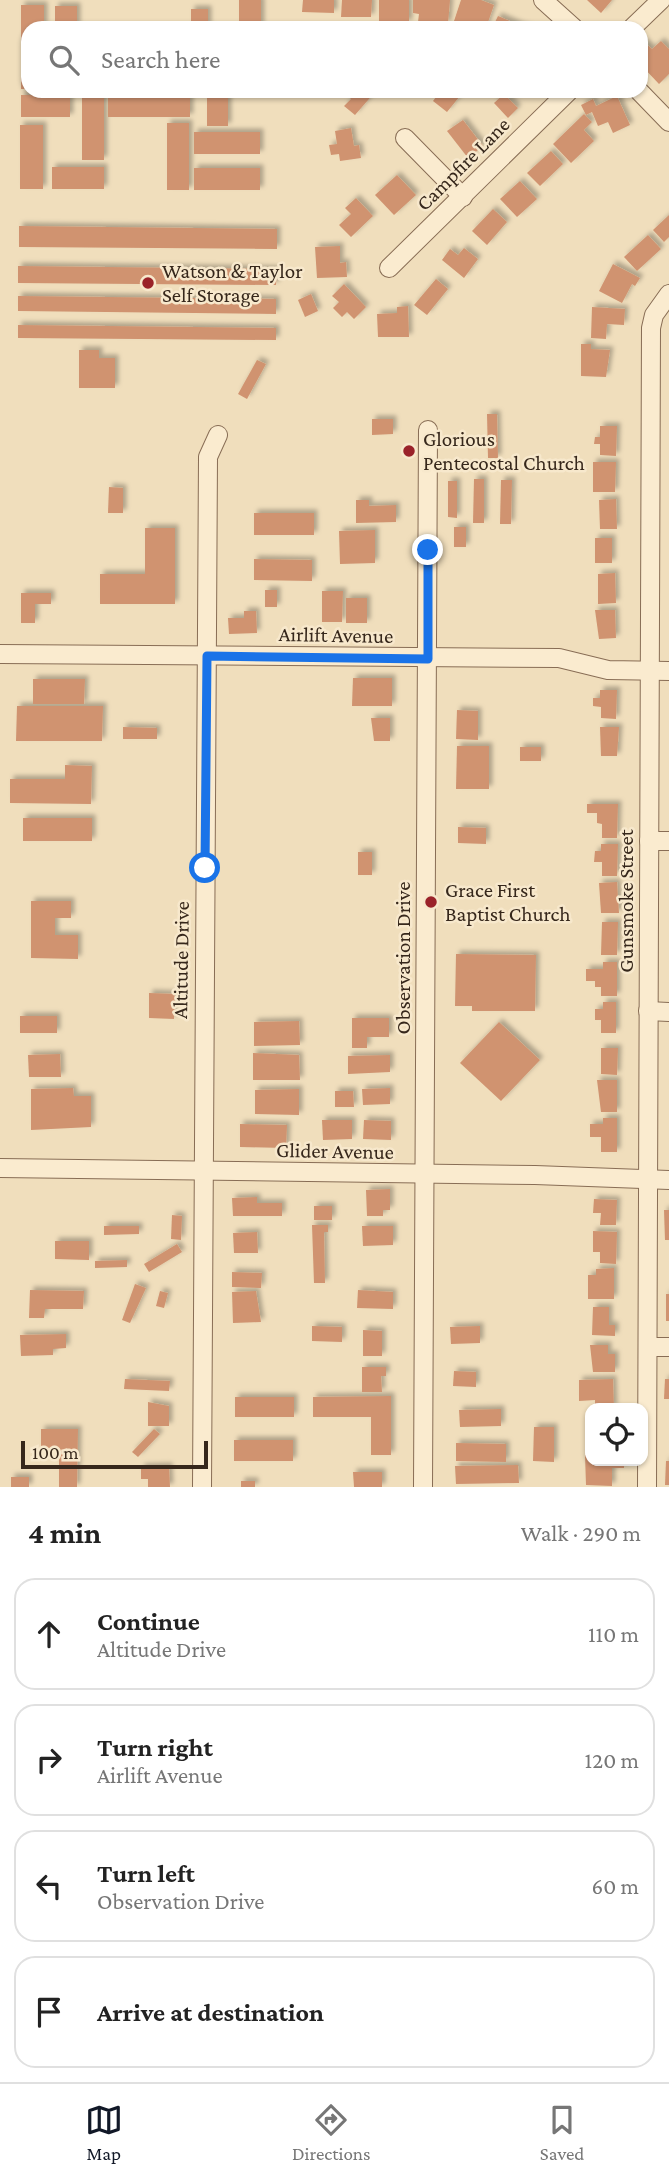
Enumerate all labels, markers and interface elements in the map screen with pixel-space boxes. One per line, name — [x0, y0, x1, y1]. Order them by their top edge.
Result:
search box — [21, 21, 648, 98]
icon: search — [45, 41, 83, 79]
text: Search here — [101, 45, 220, 74]
street label: Campfire Lane — [411, 112, 515, 216]
place label: Watson & Taylor Self Storage — [162, 259, 303, 307]
marker: Watson & Taylor Self Storage — [140, 275, 156, 291]
place label: Glorious Pentecostal Church — [423, 427, 585, 475]
marker: Glorious Pentecostal Church — [401, 443, 417, 459]
route end — [412, 534, 443, 565]
street label: Airlift Avenue — [278, 622, 394, 648]
street label: Gunsmoke Street — [614, 828, 638, 973]
route start — [189, 852, 220, 883]
place label: Grace First Baptist Church — [445, 878, 571, 926]
street label: Observation Drive — [391, 882, 415, 1034]
marker: Grace First Baptist Church — [423, 894, 439, 910]
street label: Altitude Drive — [168, 901, 194, 1019]
street label: Glider Avenue — [276, 1138, 394, 1164]
map controls — [585, 1403, 648, 1466]
button: locate — [585, 1403, 648, 1466]
scale bar — [21, 1438, 208, 1470]
text: 100 m — [32, 1442, 79, 1463]
text: 4 min — [28, 1516, 101, 1549]
text: Walk · 290 m — [521, 1520, 641, 1546]
text: Continue — [97, 1607, 200, 1636]
icon: ahead — [30, 1615, 68, 1653]
text: 110 m — [588, 1621, 639, 1647]
text: Altitude Drive — [97, 1636, 226, 1662]
text: Turn right — [97, 1733, 213, 1762]
icon: right — [30, 1741, 68, 1779]
text: 120 m — [585, 1747, 639, 1773]
text: Airlift Avenue — [97, 1762, 223, 1788]
text: Turn left — [97, 1859, 195, 1888]
icon: left — [30, 1867, 68, 1905]
text: 60 m — [592, 1873, 639, 1899]
text: Observation Drive — [97, 1888, 264, 1914]
icon: arrive — [30, 1993, 68, 2031]
text: Arrive at destination — [97, 1998, 324, 2027]
tab: Map — [85, 2101, 123, 2164]
tab: Directions — [292, 2101, 371, 2164]
tab: Saved — [540, 2101, 584, 2164]

